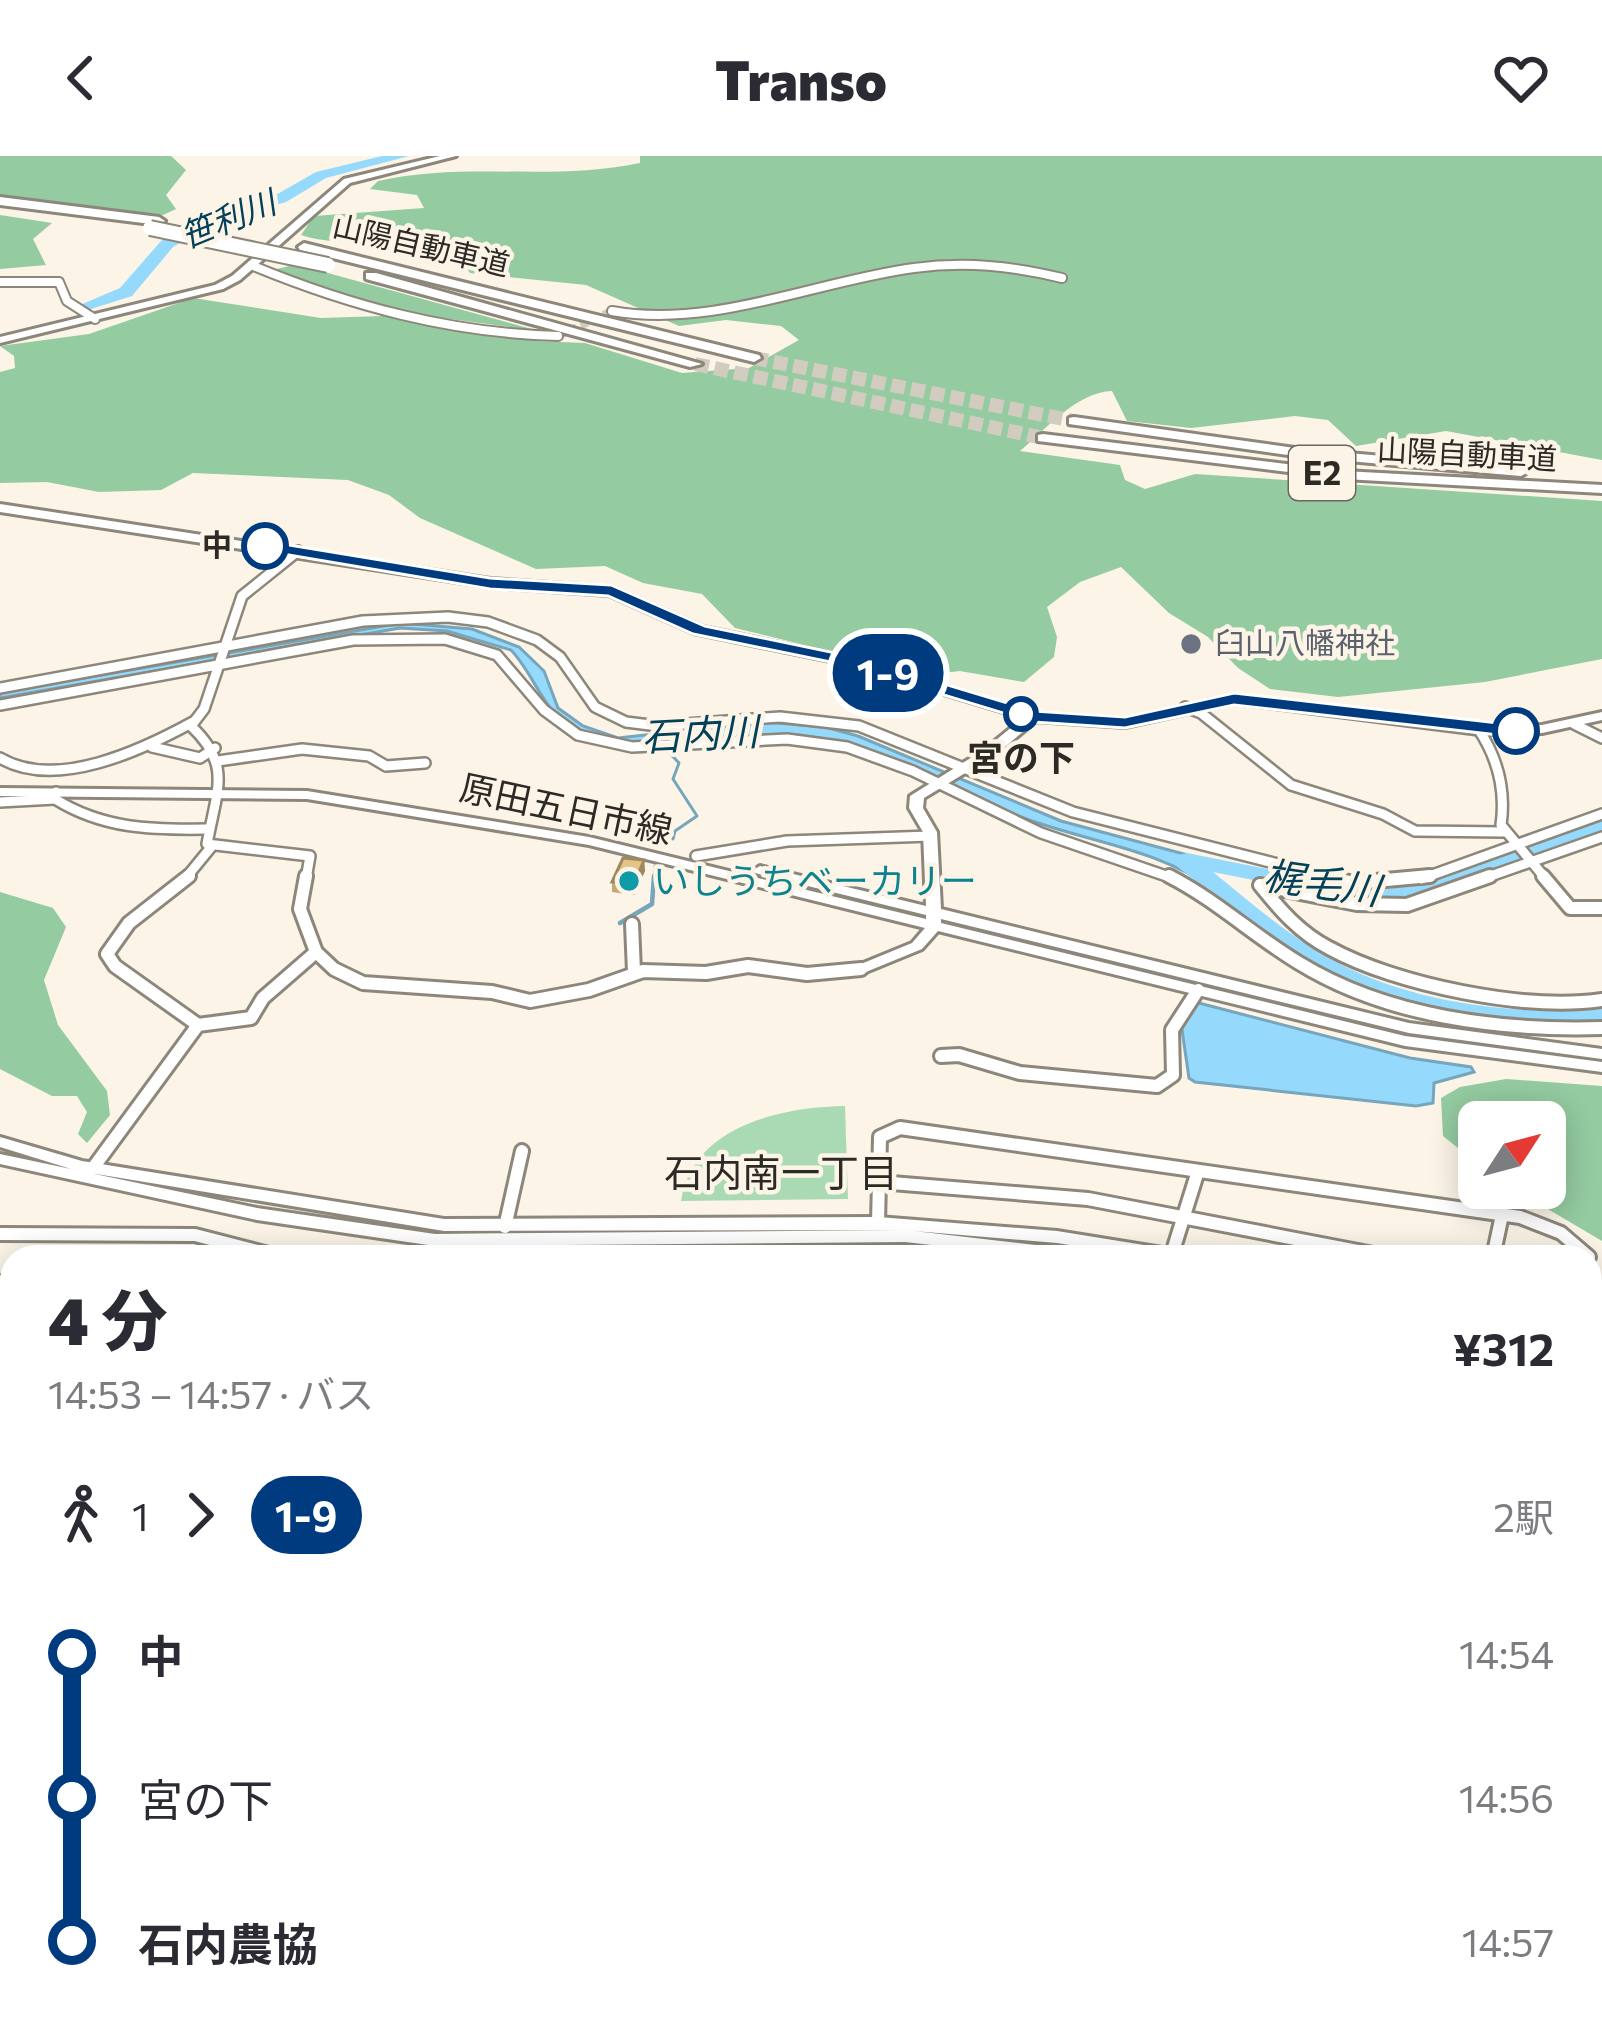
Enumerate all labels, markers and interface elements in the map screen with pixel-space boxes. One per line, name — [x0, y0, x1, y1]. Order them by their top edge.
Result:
icon: back — [48, 45, 114, 111]
text: Transo — [715, 45, 887, 111]
icon: heart — [1488, 45, 1554, 111]
water label: 笹利川 — [174, 179, 284, 255]
street label: 山陽自動車道 — [330, 205, 513, 282]
street label: 山陽自動車道 — [1376, 429, 1558, 476]
road number: E2 — [1289, 446, 1355, 500]
marker: 中 — [243, 524, 287, 568]
place label: 中 — [202, 525, 232, 562]
place label: 臼山八幡神社 — [1215, 623, 1395, 660]
marker: 臼山八幡神社 — [1178, 631, 1204, 657]
line badge: 1-9 — [819, 634, 957, 712]
text: 1-9 — [857, 647, 919, 699]
marker: 宮の下 — [1005, 698, 1037, 730]
water label: 石内川 — [640, 705, 764, 759]
unlabelled marker — [1494, 709, 1538, 753]
place label: 宮の下 — [967, 734, 1075, 778]
street label: 原田五日市線 — [456, 763, 677, 851]
water label: 梶毛川 — [1261, 849, 1388, 913]
place label: いしうちベーカリー — [653, 857, 977, 901]
marker: いしうちベーカリー — [616, 868, 642, 894]
north arrow — [1458, 1101, 1566, 1209]
map controls — [1458, 1101, 1566, 1209]
district label: 石内南一丁目 — [664, 1147, 898, 1195]
text: 4 分 — [48, 1278, 168, 1359]
text: ¥312 — [1453, 1320, 1554, 1375]
text: 14:53 – 14:57 · バス — [48, 1369, 374, 1417]
icon: walk — [48, 1482, 114, 1548]
icon: forward — [167, 1482, 233, 1548]
text: 1-9 — [275, 1489, 338, 1541]
text: 1 — [132, 1491, 149, 1539]
text: 2駅 — [1493, 1492, 1554, 1540]
text: 中 — [138, 1627, 183, 1682]
text: 14:54 — [1459, 1629, 1554, 1677]
text: 宮の下 — [138, 1771, 273, 1826]
text: 14:56 — [1459, 1773, 1554, 1821]
text: 石内農協 — [138, 1915, 318, 1970]
text: 14:57 — [1462, 1917, 1554, 1965]

